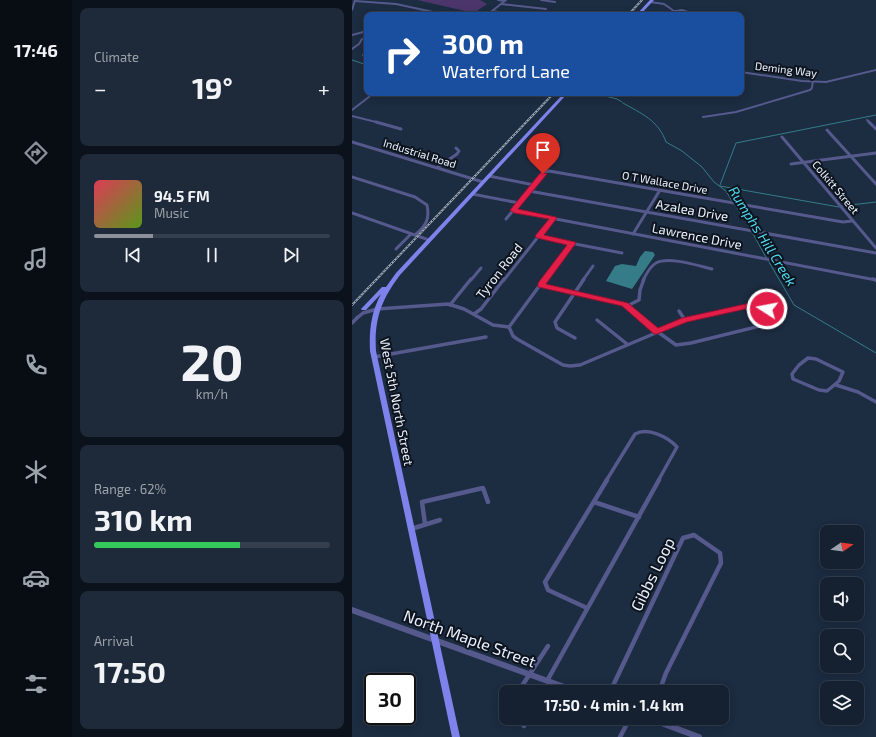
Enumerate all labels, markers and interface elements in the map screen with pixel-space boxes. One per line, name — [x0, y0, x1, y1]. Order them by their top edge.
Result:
text: 300 m — [442, 26, 524, 60]
icon: right — [376, 28, 428, 80]
text: 17:46 — [14, 39, 58, 61]
text: Climate — [94, 49, 139, 65]
street label: Deming Way — [754, 59, 818, 79]
text: Waterford Lane — [442, 60, 570, 82]
text: 19° — [192, 69, 233, 105]
text: − — [94, 75, 107, 101]
text: + — [318, 75, 330, 101]
pin — [526, 133, 560, 174]
street label: Industrial Road — [382, 136, 458, 170]
icon: directions — [22, 139, 50, 167]
icon: arrive — [532, 139, 554, 161]
street label: Colkitt Street — [810, 158, 862, 216]
street label: O T Wallace Drive — [621, 168, 709, 196]
water label: Rumphs Hill Creek — [725, 183, 801, 289]
text: 94.5 FM — [154, 187, 210, 205]
street label: Azalea Drive — [654, 196, 730, 224]
text: Music — [154, 205, 189, 221]
street label: Lawrence Drive — [651, 219, 743, 253]
street label: Tyron Road — [472, 240, 526, 302]
icon: previous — [122, 244, 144, 266]
icon: pause — [201, 244, 223, 266]
icon: next — [280, 244, 302, 266]
icon: music — [22, 245, 50, 273]
position arrow — [746, 288, 788, 330]
text: 20 — [180, 329, 244, 391]
street label: West 5th North Street — [377, 337, 417, 467]
icon: phone — [22, 351, 50, 379]
text: km/h — [196, 386, 228, 402]
icon: climate — [22, 458, 50, 486]
text: Range · 62% — [94, 481, 166, 497]
text: 310 km — [94, 501, 193, 537]
north arrow — [820, 525, 864, 569]
map controls — [820, 525, 864, 725]
street label: Gibbs Loop — [626, 534, 678, 614]
icon: car — [22, 564, 50, 592]
button: sound — [820, 577, 864, 621]
street label: North Maple Street — [401, 605, 539, 671]
button: search — [820, 629, 864, 673]
text: Arrival — [94, 633, 134, 649]
text: 17:50 — [94, 653, 166, 689]
icon: filters — [22, 670, 50, 698]
speed limit sign: 30 — [364, 673, 416, 725]
button: layers — [820, 681, 864, 725]
text: 17:50 · 4 min · 1.4 km — [544, 696, 684, 714]

